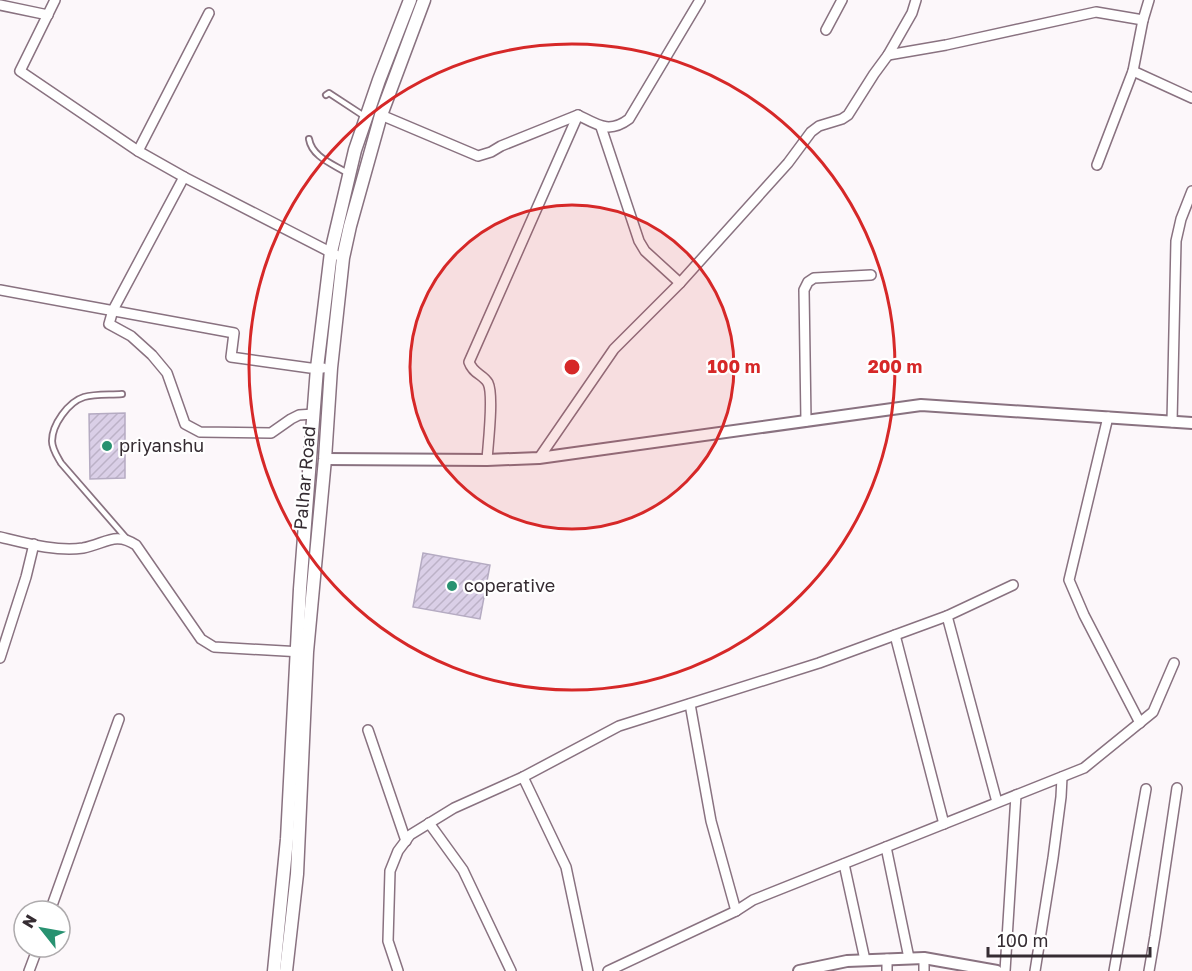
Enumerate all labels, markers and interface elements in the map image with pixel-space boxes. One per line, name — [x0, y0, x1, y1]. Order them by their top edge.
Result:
text: 100 m — [708, 355, 760, 377]
text: 200 m — [868, 355, 922, 377]
centre of rings — [562, 357, 582, 377]
street label: Palhar Road — [288, 425, 320, 531]
place label: priyanshu — [119, 434, 204, 456]
marker: priyanshu — [100, 439, 114, 453]
place label: coperative — [464, 574, 555, 596]
marker: coperative — [445, 579, 459, 593]
north arrow — [12, 899, 72, 959]
text: N — [17, 911, 41, 932]
scale bar — [988, 920, 1150, 958]
text: 100 m — [997, 929, 1048, 951]

